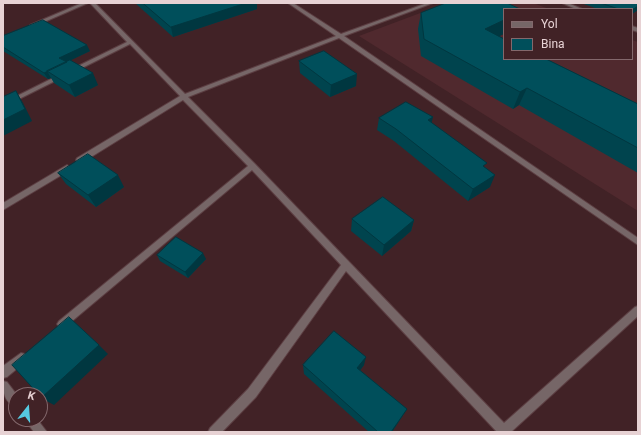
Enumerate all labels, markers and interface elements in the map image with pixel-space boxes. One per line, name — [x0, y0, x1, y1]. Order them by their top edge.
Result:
legend — [503, 8, 633, 60]
text: Yol — [541, 17, 558, 31]
text: Bina — [541, 37, 565, 51]
north arrow — [8, 387, 48, 427]
text: K — [26, 389, 37, 403]

